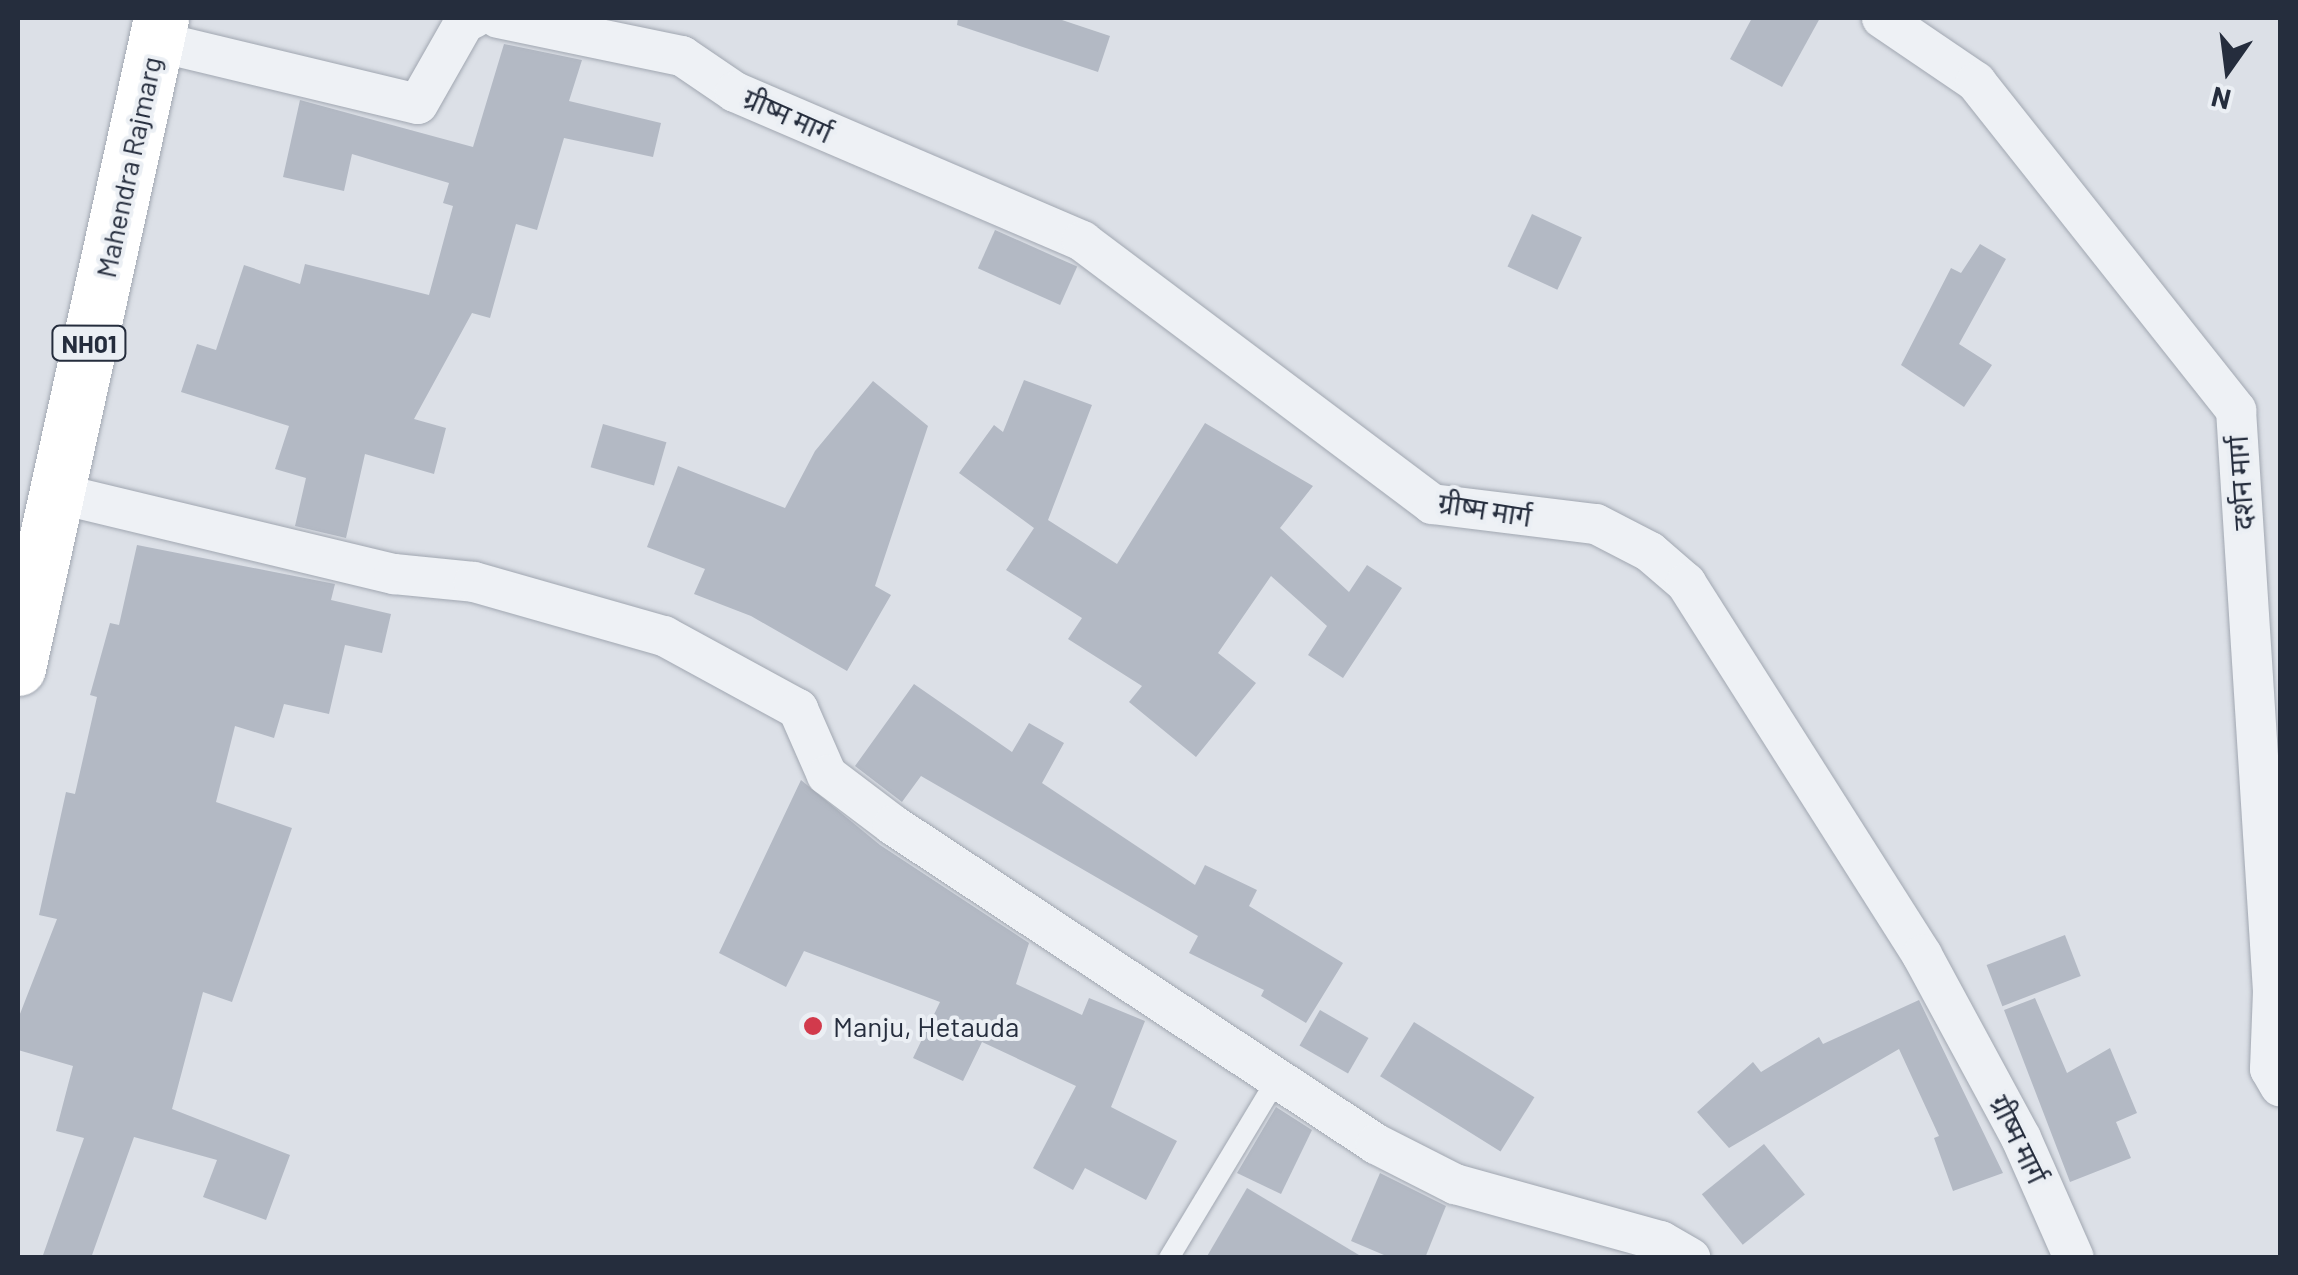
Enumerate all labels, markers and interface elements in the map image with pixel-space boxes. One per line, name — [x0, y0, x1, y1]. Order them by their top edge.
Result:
north arrow — [2178, 20, 2278, 120]
street label: Mahendra Rajmarg — [88, 53, 168, 281]
text: N — [2208, 80, 2234, 118]
street label: ग्रीष्म मार्ग — [738, 81, 838, 149]
road number: NH01 — [49, 323, 129, 363]
street label: दर्शन मार्ग — [2220, 435, 2260, 531]
street label: ग्रीष्म मार्ग — [1436, 485, 1534, 533]
place label: Manju, Hetauda — [833, 1009, 1019, 1043]
marker: Manju, Hetauda — [802, 1015, 824, 1037]
street label: ग्रीष्म मार्ग — [1983, 1089, 2055, 1189]

